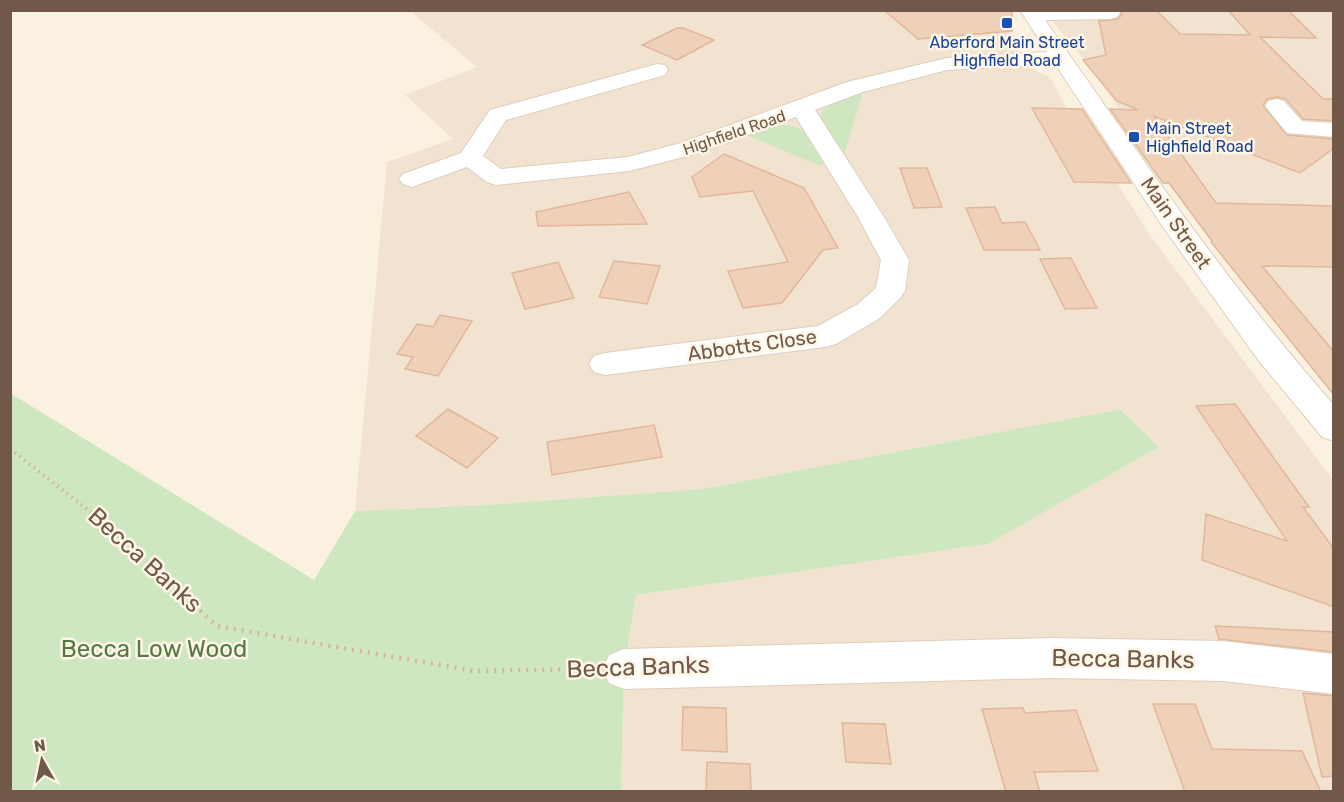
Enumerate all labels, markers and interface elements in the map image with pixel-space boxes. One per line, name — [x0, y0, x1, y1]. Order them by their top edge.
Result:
marker: Aberford Main Street Highfield Road — [1000, 16, 1014, 30]
place label: Aberford Main Street Highfield Road — [929, 33, 1085, 70]
street label: Highfield Road — [680, 106, 788, 159]
place label: Main Street Highfield Road — [1146, 119, 1253, 156]
marker: Main Street Highfield Road — [1127, 130, 1141, 144]
street label: Main Street — [1136, 172, 1217, 274]
street label: Abbotts Close — [686, 324, 818, 366]
street label: Becca Banks — [82, 502, 208, 618]
park label: Becca Low Wood — [61, 635, 247, 663]
street label: Becca Banks — [1051, 644, 1195, 674]
street label: Becca Banks — [566, 651, 710, 683]
north arrow — [12, 730, 72, 790]
text: N — [33, 735, 47, 756]

